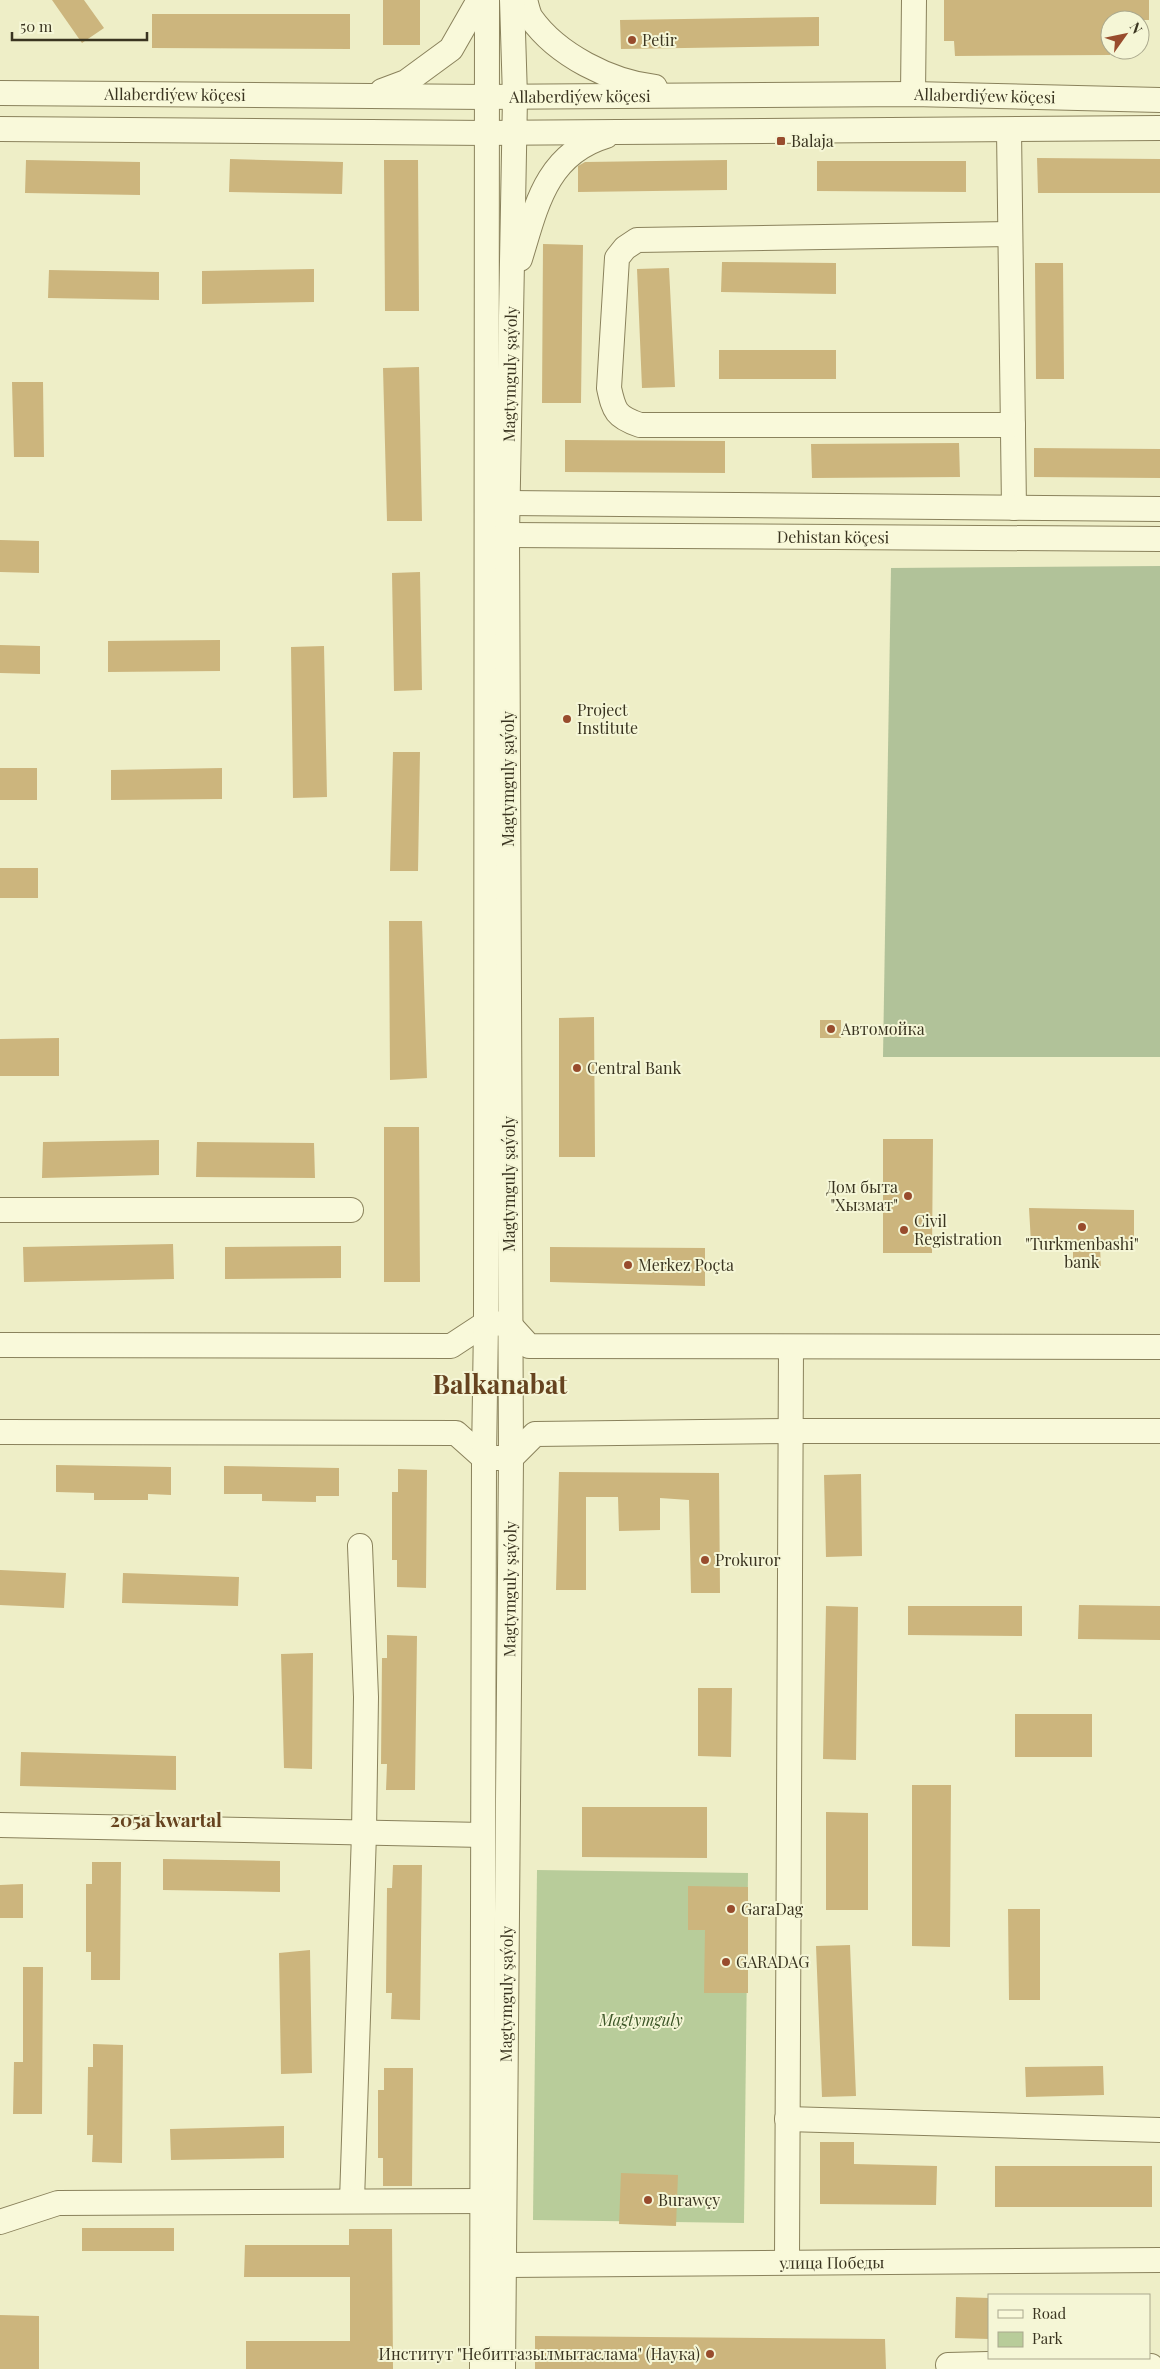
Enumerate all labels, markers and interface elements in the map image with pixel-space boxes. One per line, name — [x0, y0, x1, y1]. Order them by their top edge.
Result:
scale bar — [12, 10, 148, 42]
north arrow — [1100, 10, 1150, 60]
text: 50 m — [20, 16, 53, 36]
text: N — [1126, 18, 1147, 37]
place label: Petir — [642, 29, 677, 50]
marker: Petir — [626, 34, 638, 46]
street label: Allaberdiýew köçesi — [103, 83, 246, 105]
street label: Allaberdiýew köçesi — [913, 83, 1056, 107]
street label: Allaberdiýew köçesi — [508, 85, 651, 107]
place label: Balaja — [791, 130, 834, 151]
marker: Balaja — [775, 135, 787, 147]
street label: Magtymguly şaýoly — [498, 306, 521, 442]
street label: Dehistan köçesi — [777, 526, 890, 547]
place label: Project Institute — [577, 699, 638, 738]
street label: Magtymguly şaýoly — [497, 711, 518, 847]
marker: Project Institute — [561, 713, 573, 725]
place label: Автомойка — [840, 1018, 925, 1039]
marker: Автомойка — [825, 1023, 837, 1035]
place label: Central Bank — [587, 1057, 681, 1078]
marker: Central Bank — [571, 1062, 583, 1074]
street label: Magtymguly şaýoly — [498, 1116, 519, 1252]
place label: Дом быта "Хызмат" — [826, 1176, 898, 1215]
marker: Дом быта "Хызмат" — [902, 1190, 914, 1202]
place label: Civil Registration — [914, 1210, 1003, 1249]
marker: "Turkmenbashi" bank — [1076, 1221, 1088, 1233]
marker: Civil Registration — [898, 1224, 910, 1236]
place label: "Turkmenbashi" bank — [1025, 1233, 1139, 1272]
place label: Merkez Poçta — [638, 1254, 734, 1275]
marker: Merkez Poçta — [622, 1259, 634, 1271]
district label: Balkanabat — [432, 1366, 568, 1401]
street label: Magtymguly şaýoly — [498, 1521, 520, 1657]
place label: Prokuror — [715, 1549, 781, 1570]
marker: Prokuror — [699, 1554, 711, 1566]
district label: 205a kwartal — [110, 1806, 222, 1832]
place label: GaraDag — [741, 1898, 804, 1919]
marker: GaraDag — [725, 1903, 737, 1915]
street label: Magtymguly şaýoly — [495, 1926, 517, 2062]
place label: GARADAG — [736, 1951, 810, 1972]
marker: GARADAG — [720, 1956, 732, 1968]
park label: Magtymguly — [598, 2009, 683, 2030]
place label: Burawçy — [658, 2189, 720, 2210]
marker: Burawçy — [642, 2194, 654, 2206]
street label: улица Победы — [778, 2251, 885, 2273]
legend — [988, 2294, 1150, 2359]
text: Road — [1032, 2303, 1066, 2323]
text: Park — [1032, 2328, 1064, 2348]
place label: Институт "Небитгазылмытаслама" (Наука) — [379, 2343, 700, 2364]
marker: Институт "Небитгазылмытаслама" (Наука) — [704, 2348, 716, 2360]

